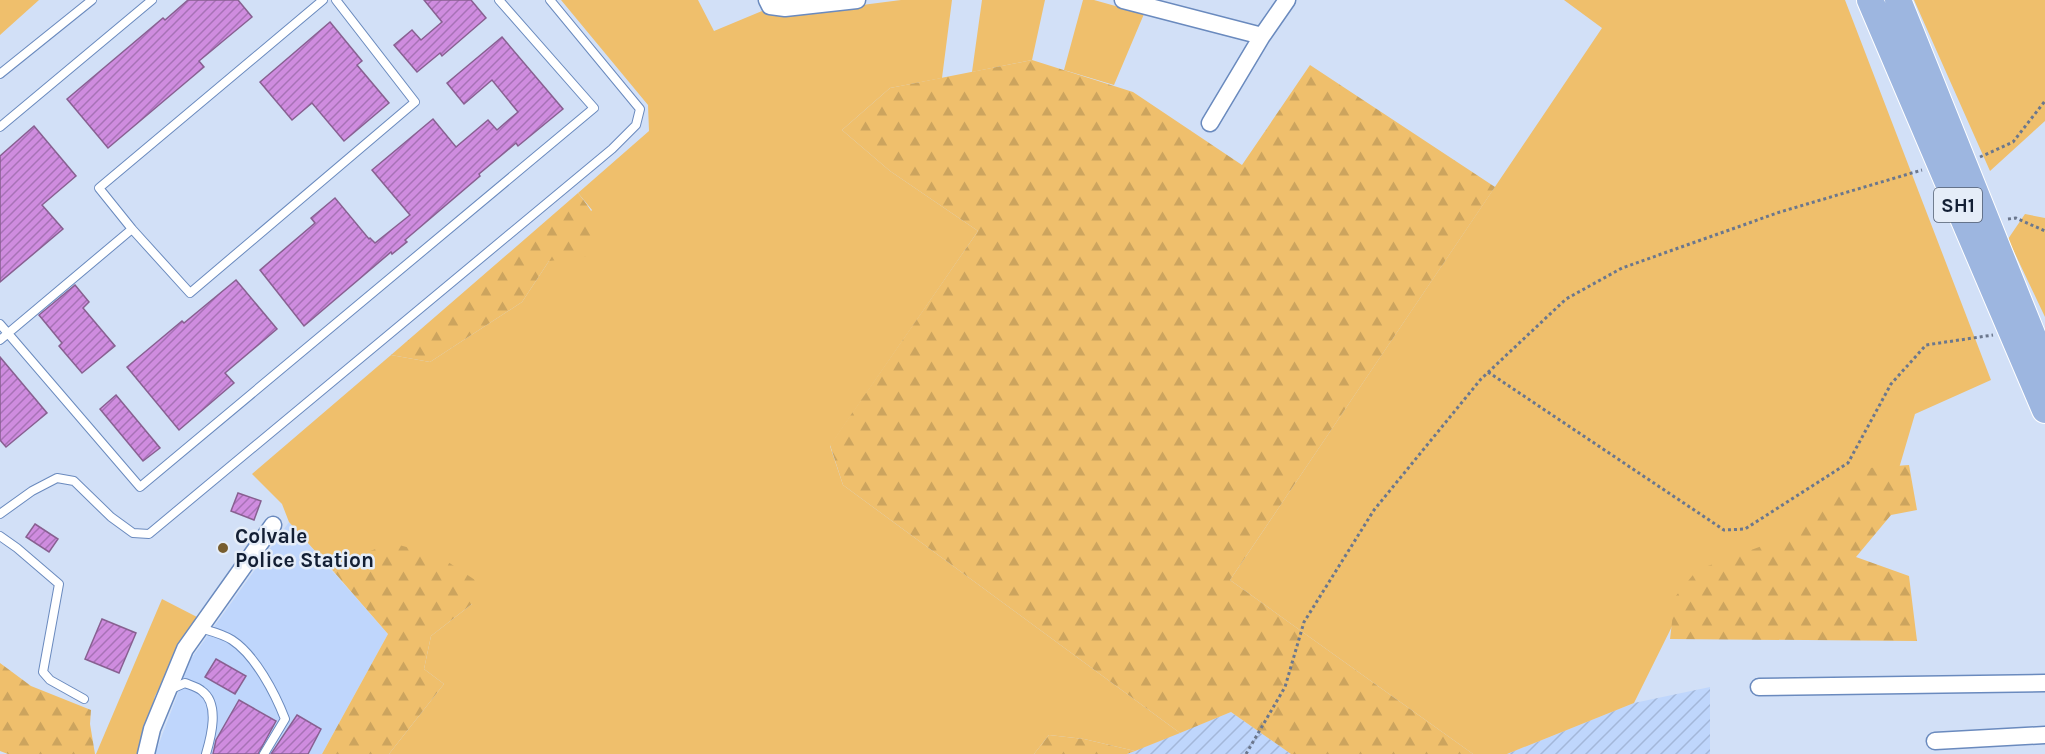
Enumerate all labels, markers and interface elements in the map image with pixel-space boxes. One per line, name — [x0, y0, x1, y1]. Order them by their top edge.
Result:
road number: SH1 — [1934, 188, 1982, 222]
place label: Colvale Police Station — [235, 524, 374, 572]
marker: Colvale Police Station — [216, 541, 230, 555]

